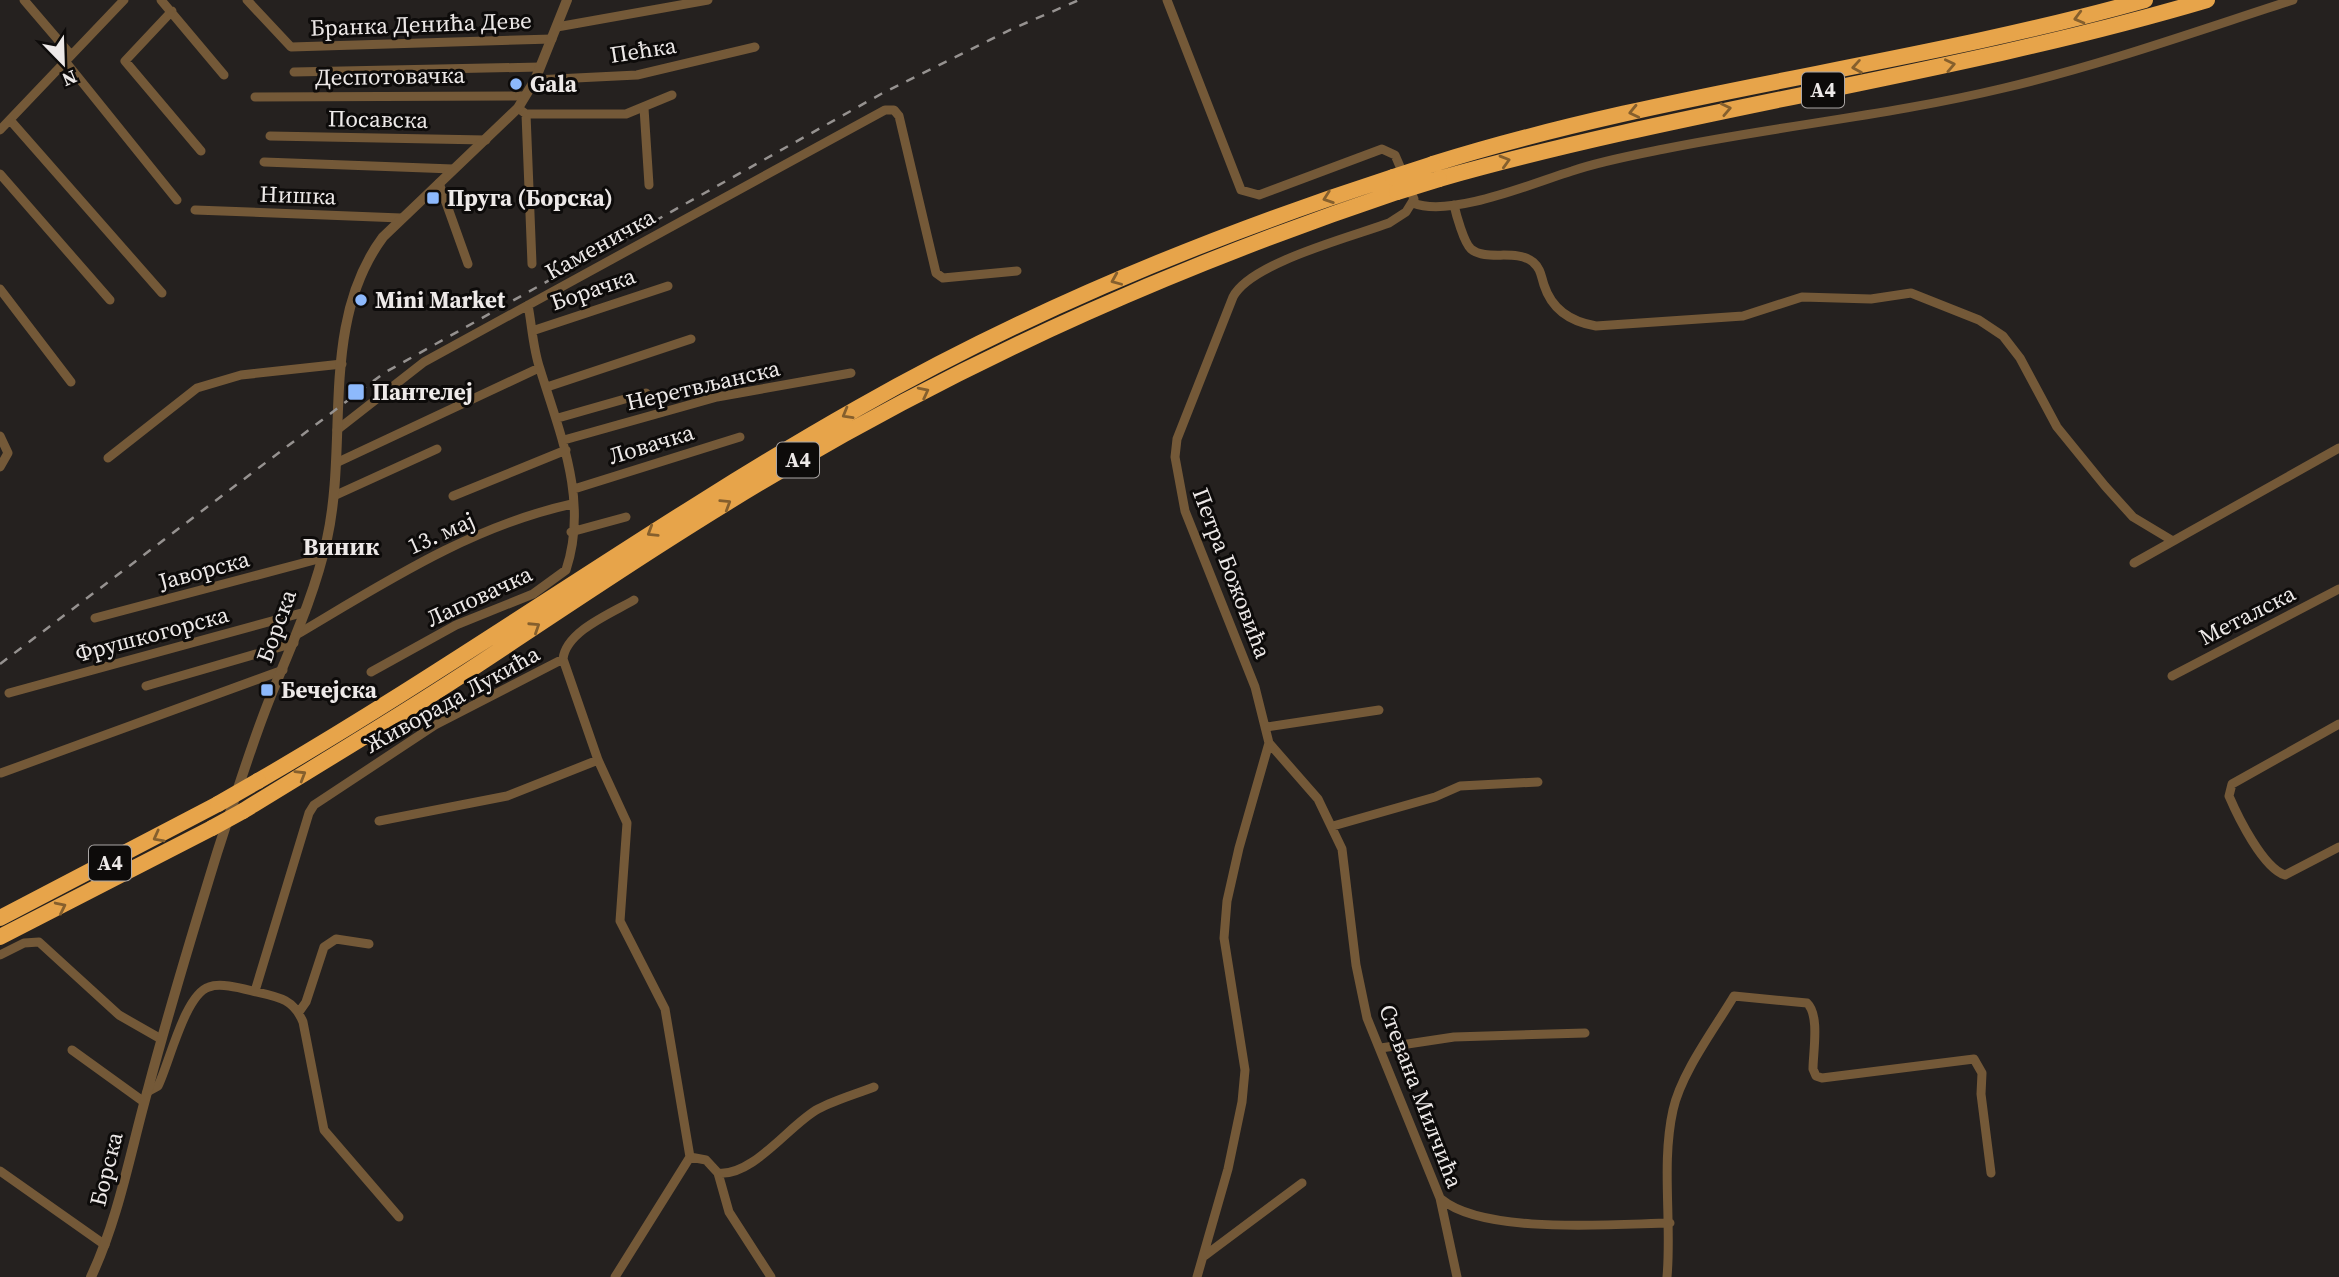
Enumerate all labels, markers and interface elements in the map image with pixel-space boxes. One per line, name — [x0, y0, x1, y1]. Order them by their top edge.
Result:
street label: Бранка Денића Деве — [310, 4, 532, 44]
one-way arrow — [2073, 10, 2085, 24]
north arrow — [28, 28, 98, 98]
street label: Пећка — [608, 29, 679, 71]
street label: Деспотовачка — [315, 59, 466, 93]
one-way arrow — [1851, 59, 1863, 74]
one-way arrow — [1944, 59, 1956, 74]
text: N — [58, 64, 81, 93]
place label: Gala — [530, 68, 578, 100]
road number: A4 — [1802, 72, 1844, 108]
marker: Gala — [508, 76, 524, 92]
street label: Посавска — [328, 102, 429, 136]
one-way arrow — [1720, 103, 1732, 118]
one-way arrow — [1628, 104, 1640, 118]
one-way arrow — [1499, 154, 1511, 169]
street label: Нишка — [259, 178, 337, 212]
place label: Пруга (Борска) — [447, 182, 613, 214]
marker: Пруга (Борска) — [425, 190, 441, 206]
one-way arrow — [1323, 190, 1335, 204]
street label: Каменичка — [539, 200, 661, 287]
street label: Борачка — [546, 259, 640, 318]
one-way arrow — [1111, 271, 1123, 285]
place label: Mini Market — [375, 284, 506, 316]
marker: Mini Market — [353, 292, 369, 308]
street label: Неретвљанска — [623, 352, 783, 418]
place label: Пантелеј — [372, 376, 473, 408]
marker: Пантелеј — [346, 382, 366, 402]
one-way arrow — [917, 387, 929, 401]
one-way arrow — [842, 406, 854, 419]
street label: Ловачка — [604, 416, 698, 472]
road number: A4 — [777, 442, 819, 477]
street label: Петра Божовића — [1185, 483, 1279, 663]
one-way arrow — [718, 500, 731, 513]
street label: 13. мај — [402, 504, 480, 562]
one-way arrow — [647, 523, 660, 536]
district label: Виник — [303, 530, 379, 563]
street label: Јаворска — [154, 542, 253, 598]
street label: Лаповачка — [421, 557, 538, 635]
street label: Металска — [2193, 577, 2301, 653]
street label: Борска — [248, 585, 304, 667]
street label: Фрушкогорска — [72, 598, 233, 670]
one-way arrow — [527, 623, 540, 636]
street label: Живорада Лукића — [359, 637, 546, 760]
place label: Бечејска — [281, 674, 378, 706]
marker: Бечејска — [259, 682, 275, 698]
one-way arrow — [294, 771, 307, 784]
one-way arrow — [153, 829, 166, 842]
road number: A4 — [89, 846, 131, 880]
one-way arrow — [54, 902, 66, 916]
street label: Стевана Милчића — [1371, 1000, 1471, 1193]
street label: Борска — [81, 1128, 131, 1209]

